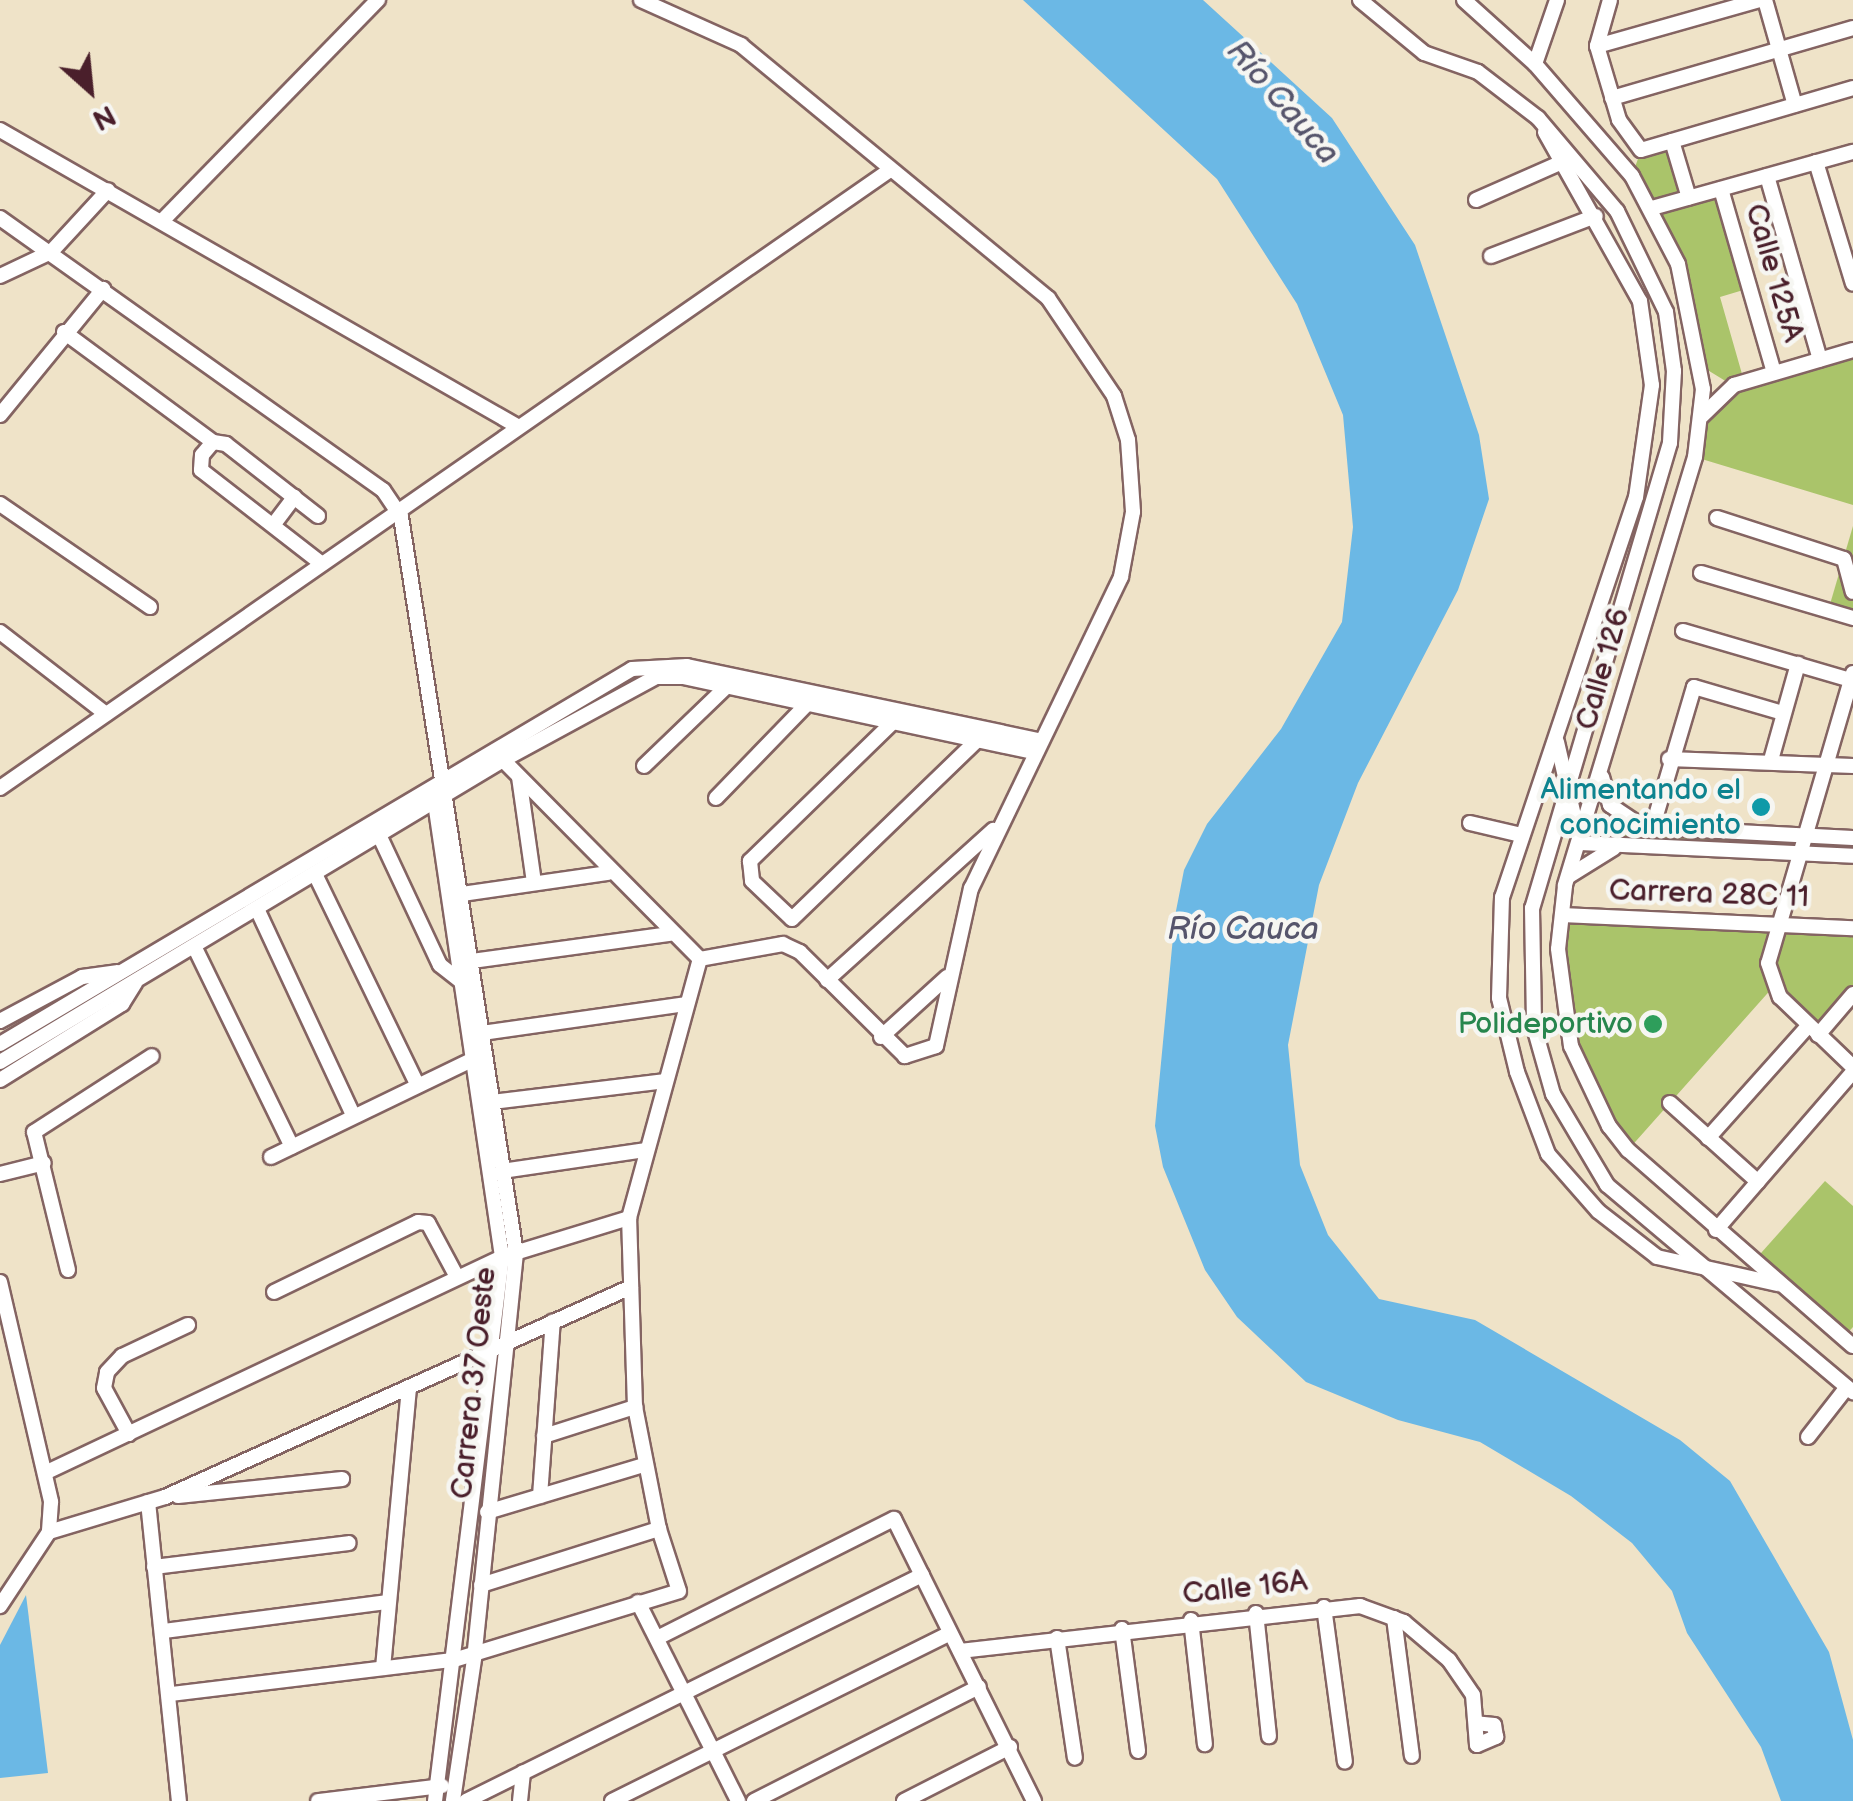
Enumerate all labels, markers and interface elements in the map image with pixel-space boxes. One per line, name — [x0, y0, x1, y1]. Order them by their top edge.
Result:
water label: Río Cauca — [1218, 33, 1346, 173]
north arrow — [40, 40, 140, 140]
text: N — [87, 98, 121, 137]
street label: Calle 125A — [1737, 200, 1811, 346]
street label: Calle 126 — [1568, 604, 1638, 734]
place label: Alimentando el conocimiento — [1540, 772, 1741, 842]
marker: Alimentando el conocimiento — [1750, 796, 1772, 818]
street label: Carrera 28C 11 — [1608, 873, 1810, 915]
water label: Río Cauca — [1167, 911, 1319, 949]
place label: Polideportivo — [1458, 1006, 1633, 1042]
marker: Polideportivo — [1642, 1013, 1664, 1035]
street label: Carrera 37 Oeste — [444, 1264, 504, 1502]
street label: Calle 16A — [1181, 1564, 1309, 1612]

